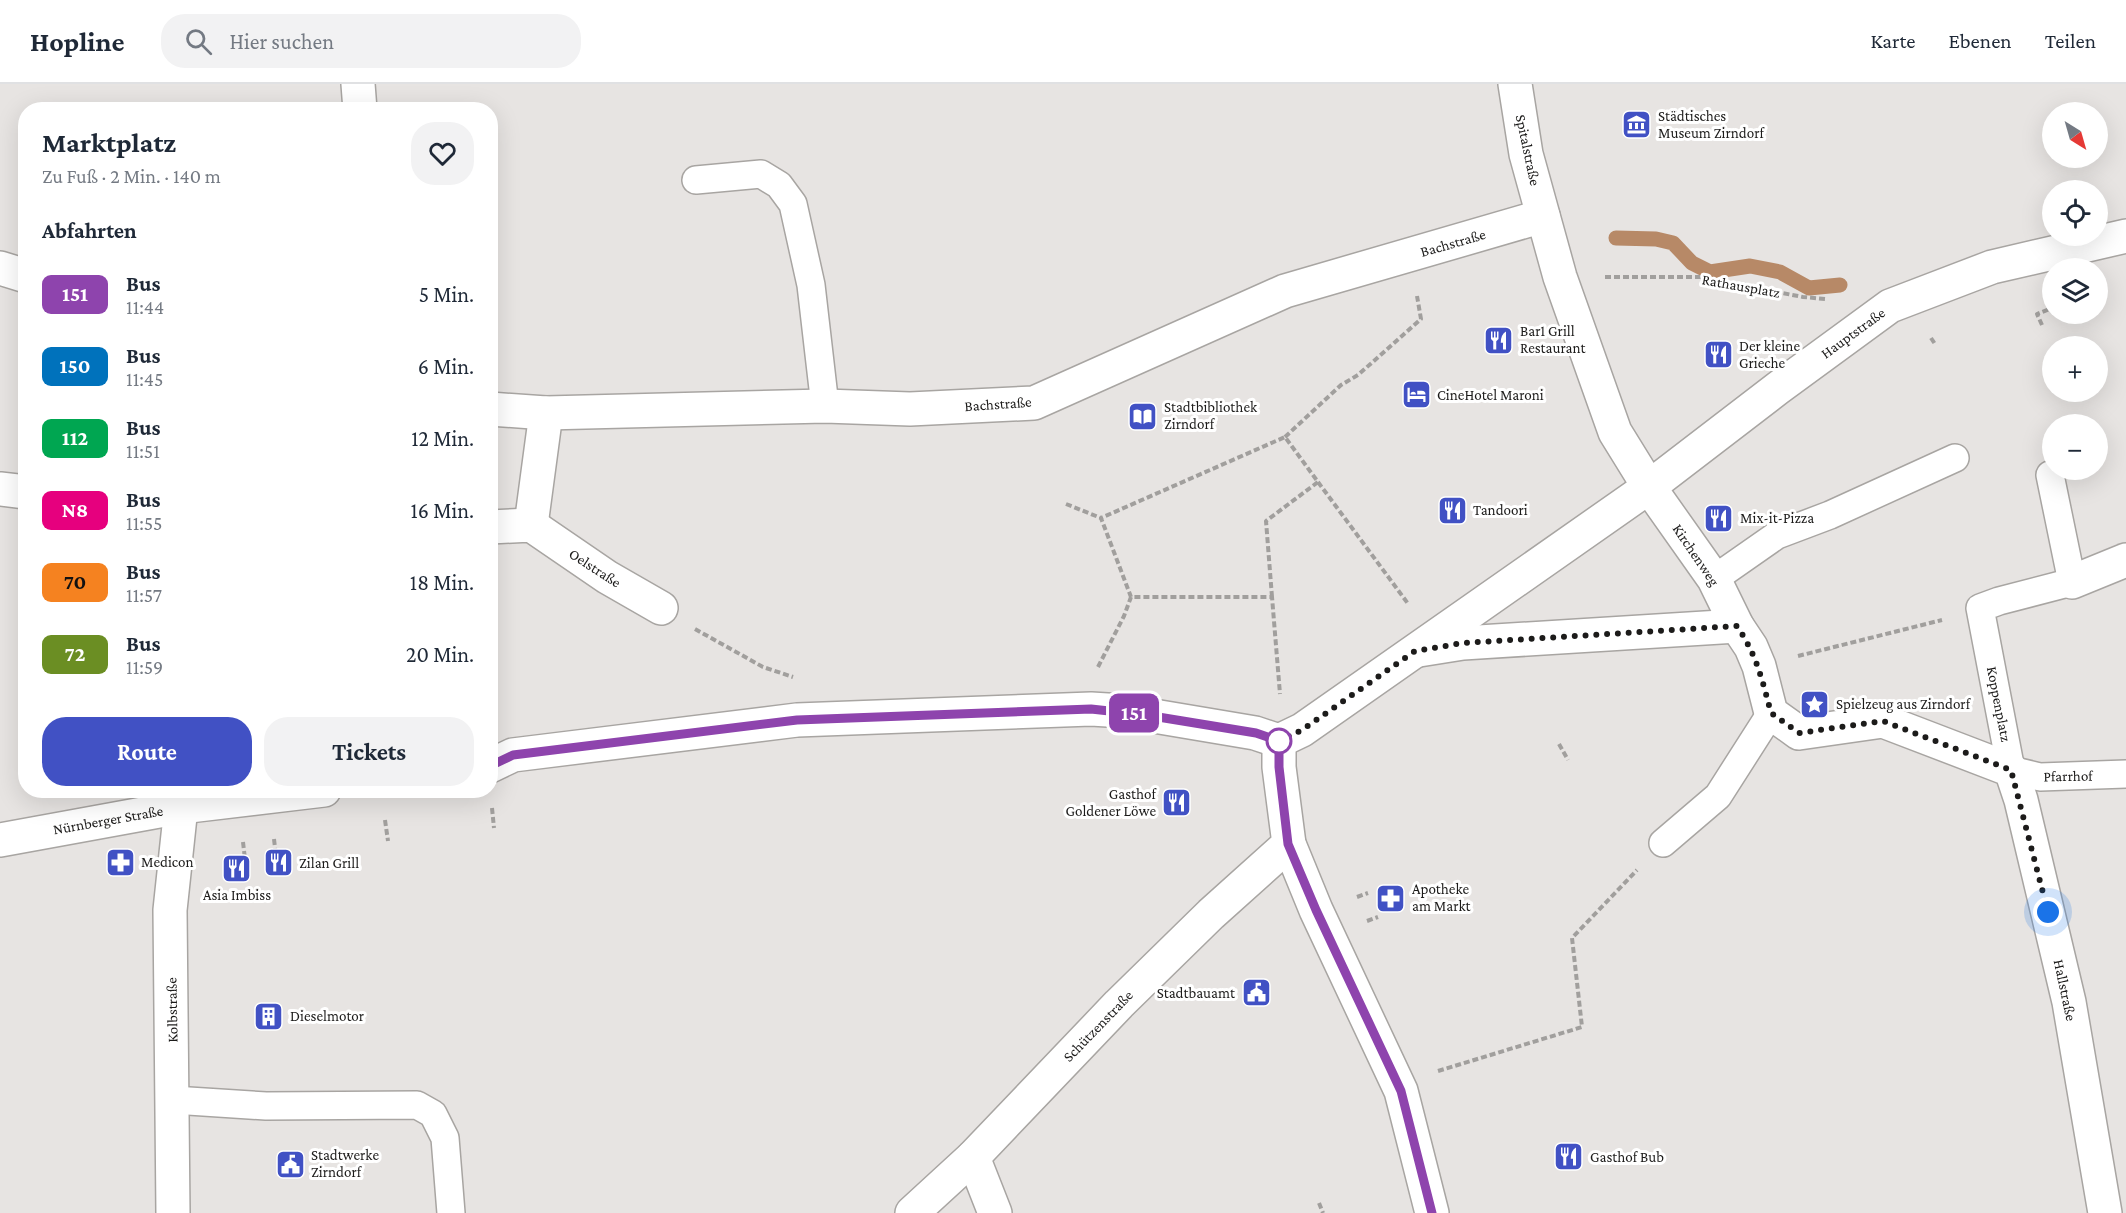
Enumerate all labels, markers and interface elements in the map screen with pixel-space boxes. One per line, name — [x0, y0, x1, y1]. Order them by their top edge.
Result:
search box — [161, 14, 581, 68]
icon: search — [182, 25, 215, 58]
text: Hopline — [30, 26, 125, 57]
text: Hier suchen — [230, 29, 334, 54]
text: Karte — [1870, 29, 1916, 53]
text: Ebenen — [1949, 29, 2012, 53]
text: Teilen — [2045, 29, 2096, 53]
north arrow — [2042, 102, 2108, 168]
map controls — [2042, 102, 2108, 480]
place label: Städtisches Museum Zirndorf — [1658, 108, 1765, 141]
museum icon: Städtisches Museum Zirndorf — [1621, 109, 1653, 141]
street label: Spitalstraße — [1512, 113, 1543, 188]
button: heart — [411, 122, 474, 185]
text: Marktplatz — [42, 127, 176, 158]
text: Zu Fuß · 2 Min. · 140 m — [42, 165, 221, 187]
button: locate — [2042, 180, 2108, 246]
text: Abfahrten — [42, 218, 137, 243]
street label: Bachstraße — [1419, 226, 1488, 260]
button: layers — [2042, 258, 2108, 324]
text: Bus — [126, 271, 160, 296]
street label: Rathausplatz — [1701, 271, 1781, 302]
text: 151 — [62, 282, 88, 306]
text: 5 Min. — [419, 282, 474, 307]
text: 11:44 — [126, 296, 164, 318]
street label: Hauptstraße — [1818, 304, 1889, 362]
place label: Bar1 Grill Restaurant — [1520, 323, 1586, 356]
restaurant icon: Bar1 Grill Restaurant — [1483, 324, 1515, 356]
button: + — [2042, 336, 2108, 402]
place label: Der kleine Grieche — [1739, 338, 1800, 371]
restaurant icon: Der kleine Grieche — [1702, 339, 1734, 371]
text: Bus — [126, 343, 160, 368]
text: 150 — [60, 354, 90, 378]
text: 6 Min. — [418, 354, 474, 379]
text: 11:45 — [126, 368, 163, 390]
hotel icon: CineHotel Maroni — [1400, 379, 1432, 411]
place label: CineHotel Maroni — [1437, 387, 1544, 403]
street label: Bachstraße — [964, 394, 1032, 414]
place label: Stadtbibliothek Zirndorf — [1164, 399, 1258, 432]
library icon: Stadtbibliothek Zirndorf — [1127, 400, 1159, 432]
button: − — [2042, 414, 2108, 480]
text: Bus — [126, 415, 160, 440]
text: 112 — [62, 426, 88, 450]
text: 12 Min. — [411, 426, 474, 451]
text: 11:51 — [126, 440, 160, 462]
text: Bus — [126, 487, 160, 512]
restaurant icon: Tandoori — [1436, 494, 1468, 526]
text: N8 — [62, 498, 88, 522]
text: 16 Min. — [411, 498, 474, 523]
place label: Tandoori — [1473, 502, 1528, 518]
restaurant icon: Mix-it-Pizza — [1703, 502, 1735, 534]
place label: Mix-it-Pizza — [1740, 510, 1814, 526]
text: 11:55 — [126, 512, 163, 534]
street label: Kirchenweg — [1669, 521, 1723, 590]
street label: Oelstraße — [566, 545, 624, 591]
text: Bus — [126, 559, 160, 584]
text: 70 — [64, 570, 86, 594]
text: 18 Min. — [410, 570, 474, 595]
text: 11:57 — [126, 584, 162, 606]
text: Bus — [126, 631, 160, 656]
text: 72 — [65, 642, 85, 666]
text: 20 Min. — [406, 642, 474, 667]
text: 11:59 — [126, 656, 163, 678]
street label: Koppenplatz — [1983, 665, 2014, 743]
place icon: Spielzeug aus Zirndorf — [1799, 688, 1831, 720]
line badge: 151 — [1100, 694, 1168, 732]
place label: Spielzeug aus Zirndorf — [1836, 696, 1972, 713]
text: 151 — [1121, 701, 1147, 725]
button: Route — [42, 717, 252, 786]
button: Tickets — [264, 717, 474, 786]
unlabelled marker — [1266, 728, 1292, 754]
street label: Pfarrhof — [2043, 768, 2094, 784]
place label: Gasthof Goldener Löwe — [1065, 786, 1158, 819]
restaurant icon: Gasthof Goldener Löwe — [1161, 787, 1193, 819]
street label: Nürnberger Straße — [52, 802, 165, 839]
pharmacy icon: Medicon — [104, 846, 136, 878]
restaurant icon: Zilan Grill — [262, 847, 294, 879]
restaurant icon: Asia Imbiss — [221, 852, 253, 884]
place label: Medicon — [141, 854, 194, 870]
place label: Zilan Grill — [299, 855, 359, 871]
place label: Apotheke am Markt — [1412, 881, 1472, 914]
pharmacy icon: Apotheke am Markt — [1375, 882, 1407, 914]
place label: Asia Imbiss — [203, 887, 271, 903]
your location — [2033, 897, 2063, 927]
street label: Hallstraße — [2051, 958, 2079, 1023]
street label: Kolbstraße — [163, 977, 181, 1043]
public building icon: Stadtbauamt — [1240, 977, 1272, 1009]
place label: Stadtbauamt — [1157, 985, 1236, 1001]
street label: Schützenstraße — [1060, 987, 1136, 1065]
building icon: Dieselmotor — [253, 1000, 285, 1032]
place label: Dieselmotor — [290, 1008, 365, 1024]
restaurant icon: Gasthof Bub — [1553, 1141, 1585, 1173]
place label: Stadtwerke Zirndorf — [311, 1147, 379, 1180]
public building icon: Stadtwerke Zirndorf — [274, 1148, 306, 1180]
place label: Gasthof Bub — [1590, 1149, 1664, 1165]

